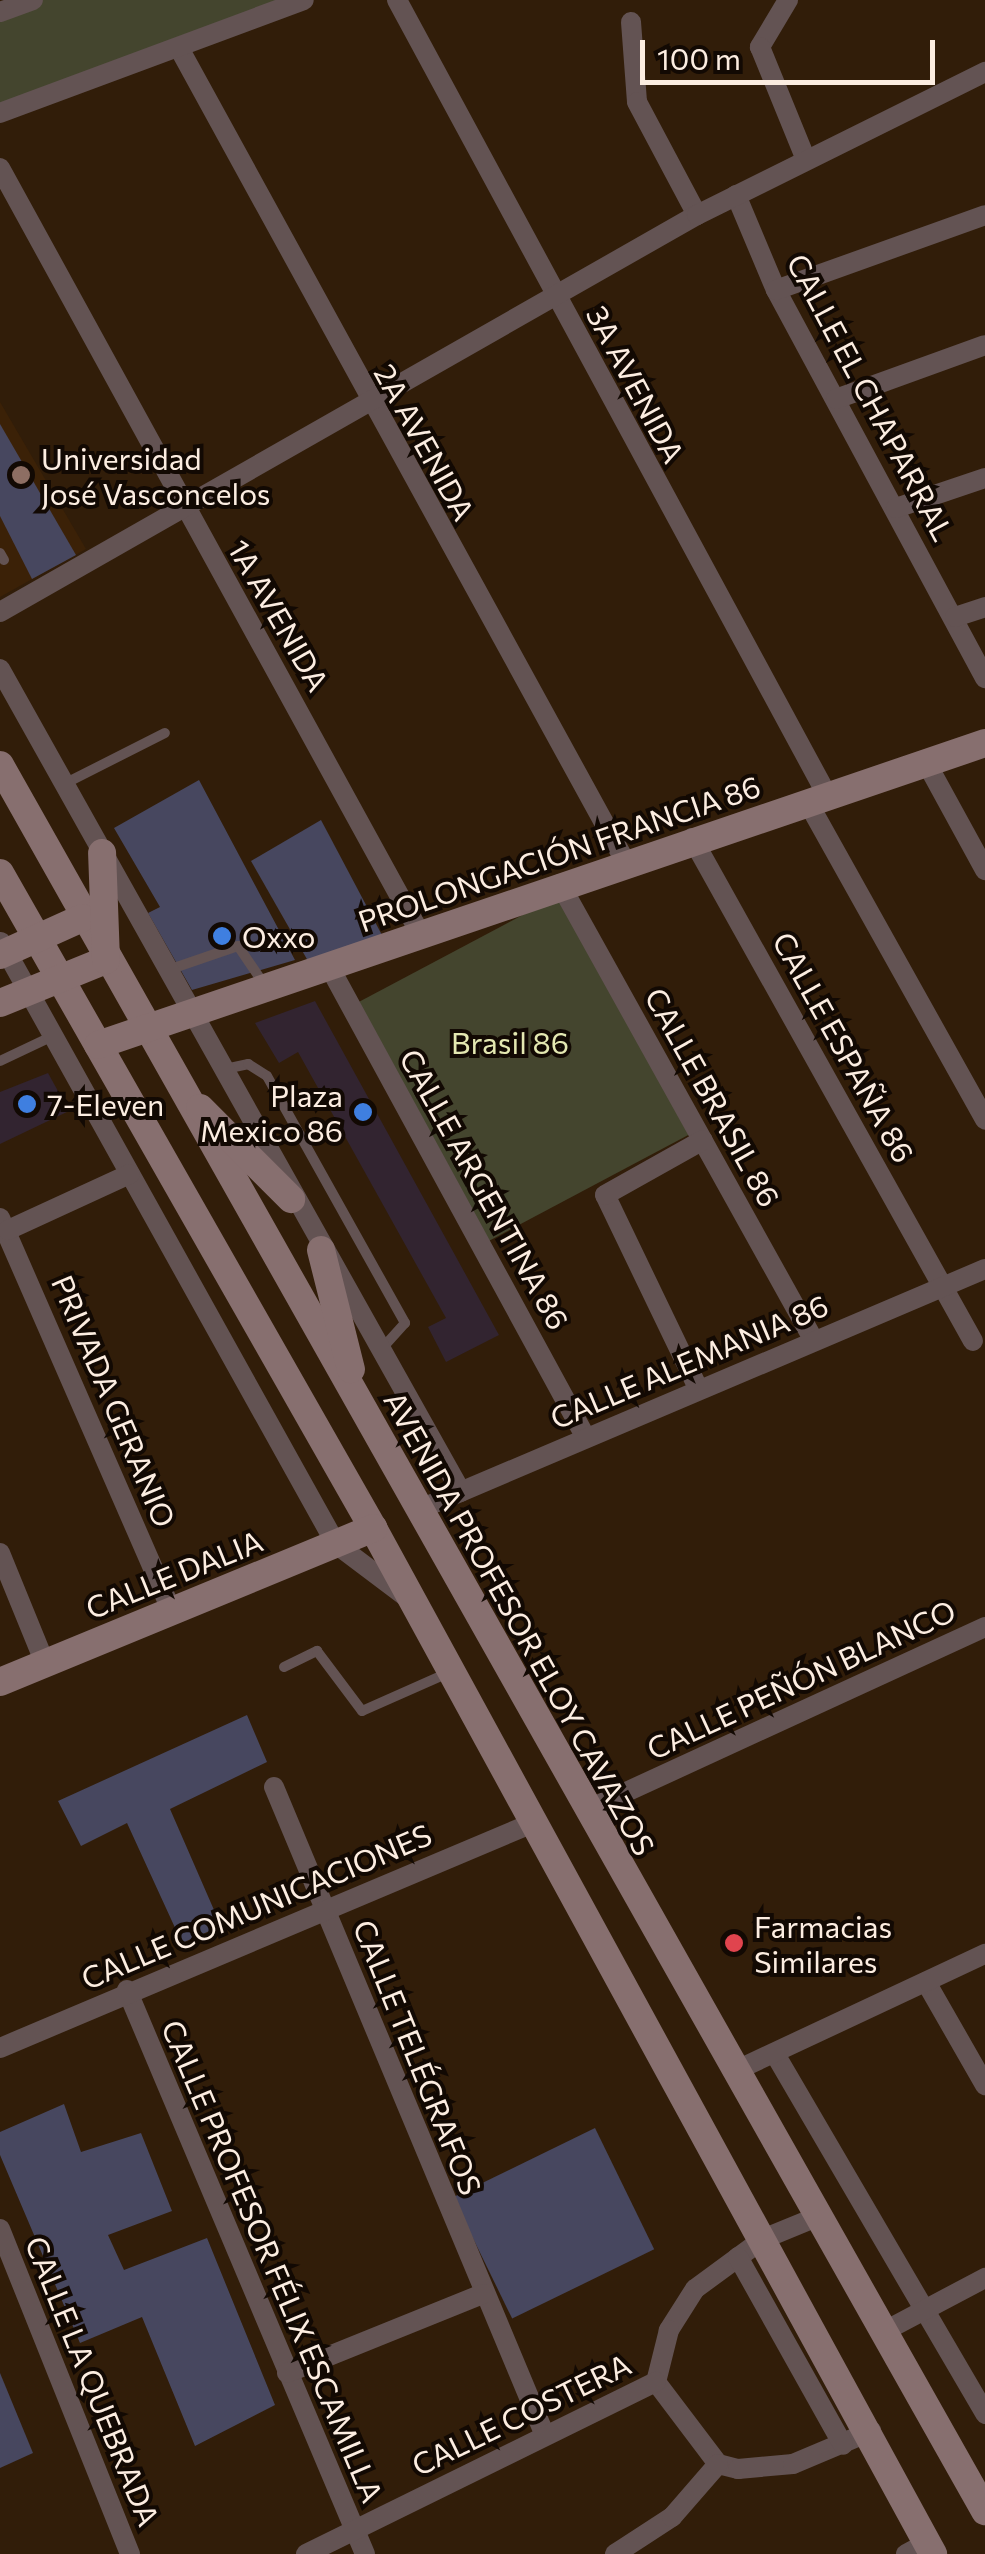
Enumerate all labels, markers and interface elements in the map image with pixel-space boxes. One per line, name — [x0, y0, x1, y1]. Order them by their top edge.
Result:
scale bar — [645, 20, 940, 82]
text: 100 m — [657, 39, 741, 76]
street label: CALLE EL CHAPARRAL — [780, 247, 962, 547]
street label: 3A AVENIDA — [580, 299, 692, 469]
street label: 2A AVENIDA — [367, 358, 483, 526]
place label: Universidad José Vasconcelos — [41, 440, 270, 510]
marker: Universidad José Vasconcelos — [10, 464, 32, 486]
street label: 1A AVENIDA — [221, 533, 337, 697]
street label: PROLONGACIÓN FRANCIA 86 — [353, 767, 765, 939]
place label: Oxxo — [242, 918, 315, 954]
marker: Oxxo — [211, 925, 233, 947]
street label: CALLE ESPAÑA 86 — [766, 925, 922, 1169]
street label: CALLE BRASIL 86 — [638, 981, 788, 1213]
park label: Brasil 86 — [451, 1024, 569, 1060]
street label: CALLE ARGENTINA 86 — [393, 1043, 577, 1335]
place label: Plaza Mexico 86 — [200, 1077, 343, 1148]
place label: 7-Eleven — [47, 1086, 164, 1122]
marker: 7-Eleven — [16, 1093, 38, 1115]
marker: Plaza Mexico 86 — [352, 1101, 374, 1123]
street label: PRIVADA GERANIO — [45, 1270, 183, 1532]
street label: CALLE ALEMANIA 86 — [545, 1286, 833, 1436]
street label: AVENIDA PROFESOR ELOY CAVAZOS — [377, 1385, 663, 1861]
street label: CALLE DALIA — [80, 1522, 268, 1626]
street label: CALLE PEÑÓN BLANCO — [641, 1592, 961, 1766]
street label: CALLE COMUNICACIONES — [76, 1816, 436, 1996]
place label: Farmacias Similares — [754, 1908, 892, 1978]
street label: CALLE TELÉGRAFOS — [346, 1914, 490, 2200]
marker: Farmacias Similares — [723, 1932, 745, 1954]
street label: CALLE PROFESOR FÉLIX ESCAMILLA — [155, 2014, 391, 2508]
street label: CALLE LA QUEBRADA — [18, 2231, 168, 2531]
street label: CALLE COSTERA — [406, 2345, 636, 2483]

